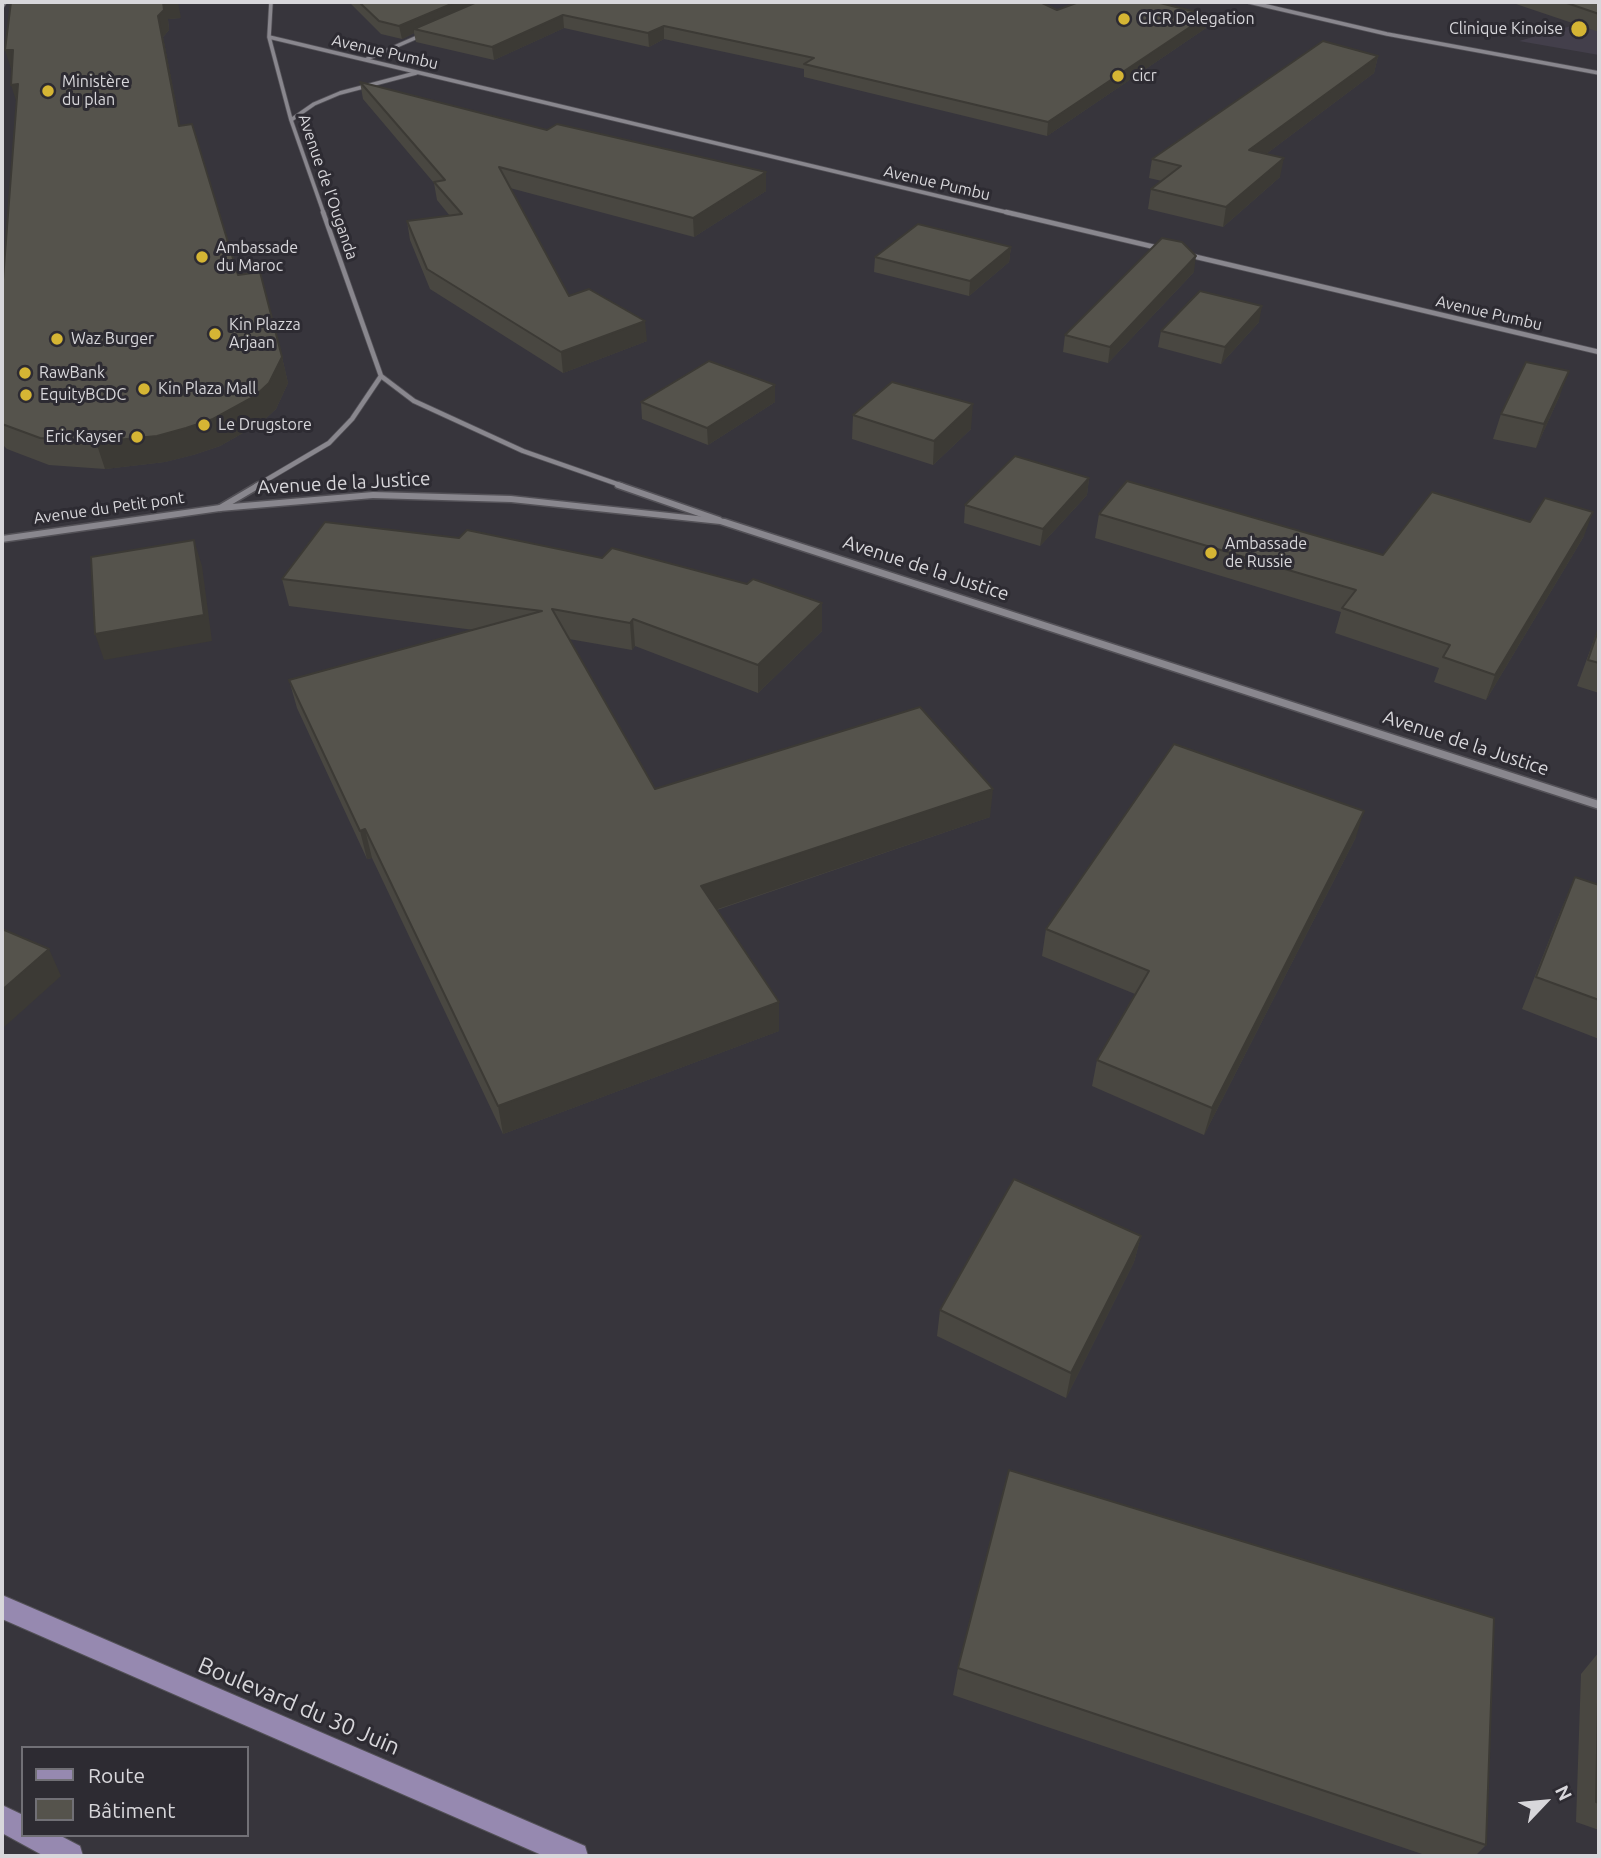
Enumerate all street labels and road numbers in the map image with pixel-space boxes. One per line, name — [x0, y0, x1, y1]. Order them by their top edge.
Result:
street label: Avenue Pumbu — [330, 30, 440, 74]
street label: Avenue de l’Ouganda — [294, 112, 362, 262]
street label: Avenue Pumbu — [882, 161, 992, 205]
street label: Avenue Pumbu — [1434, 291, 1544, 335]
street label: Avenue de la Justice — [257, 467, 431, 499]
street label: Avenue du Petit pont — [32, 488, 186, 528]
street label: Avenue de la Justice — [840, 530, 1012, 606]
street label: Avenue de la Justice — [1380, 705, 1552, 781]
street label: Boulevard du 30 Juin — [194, 1651, 404, 1761]

